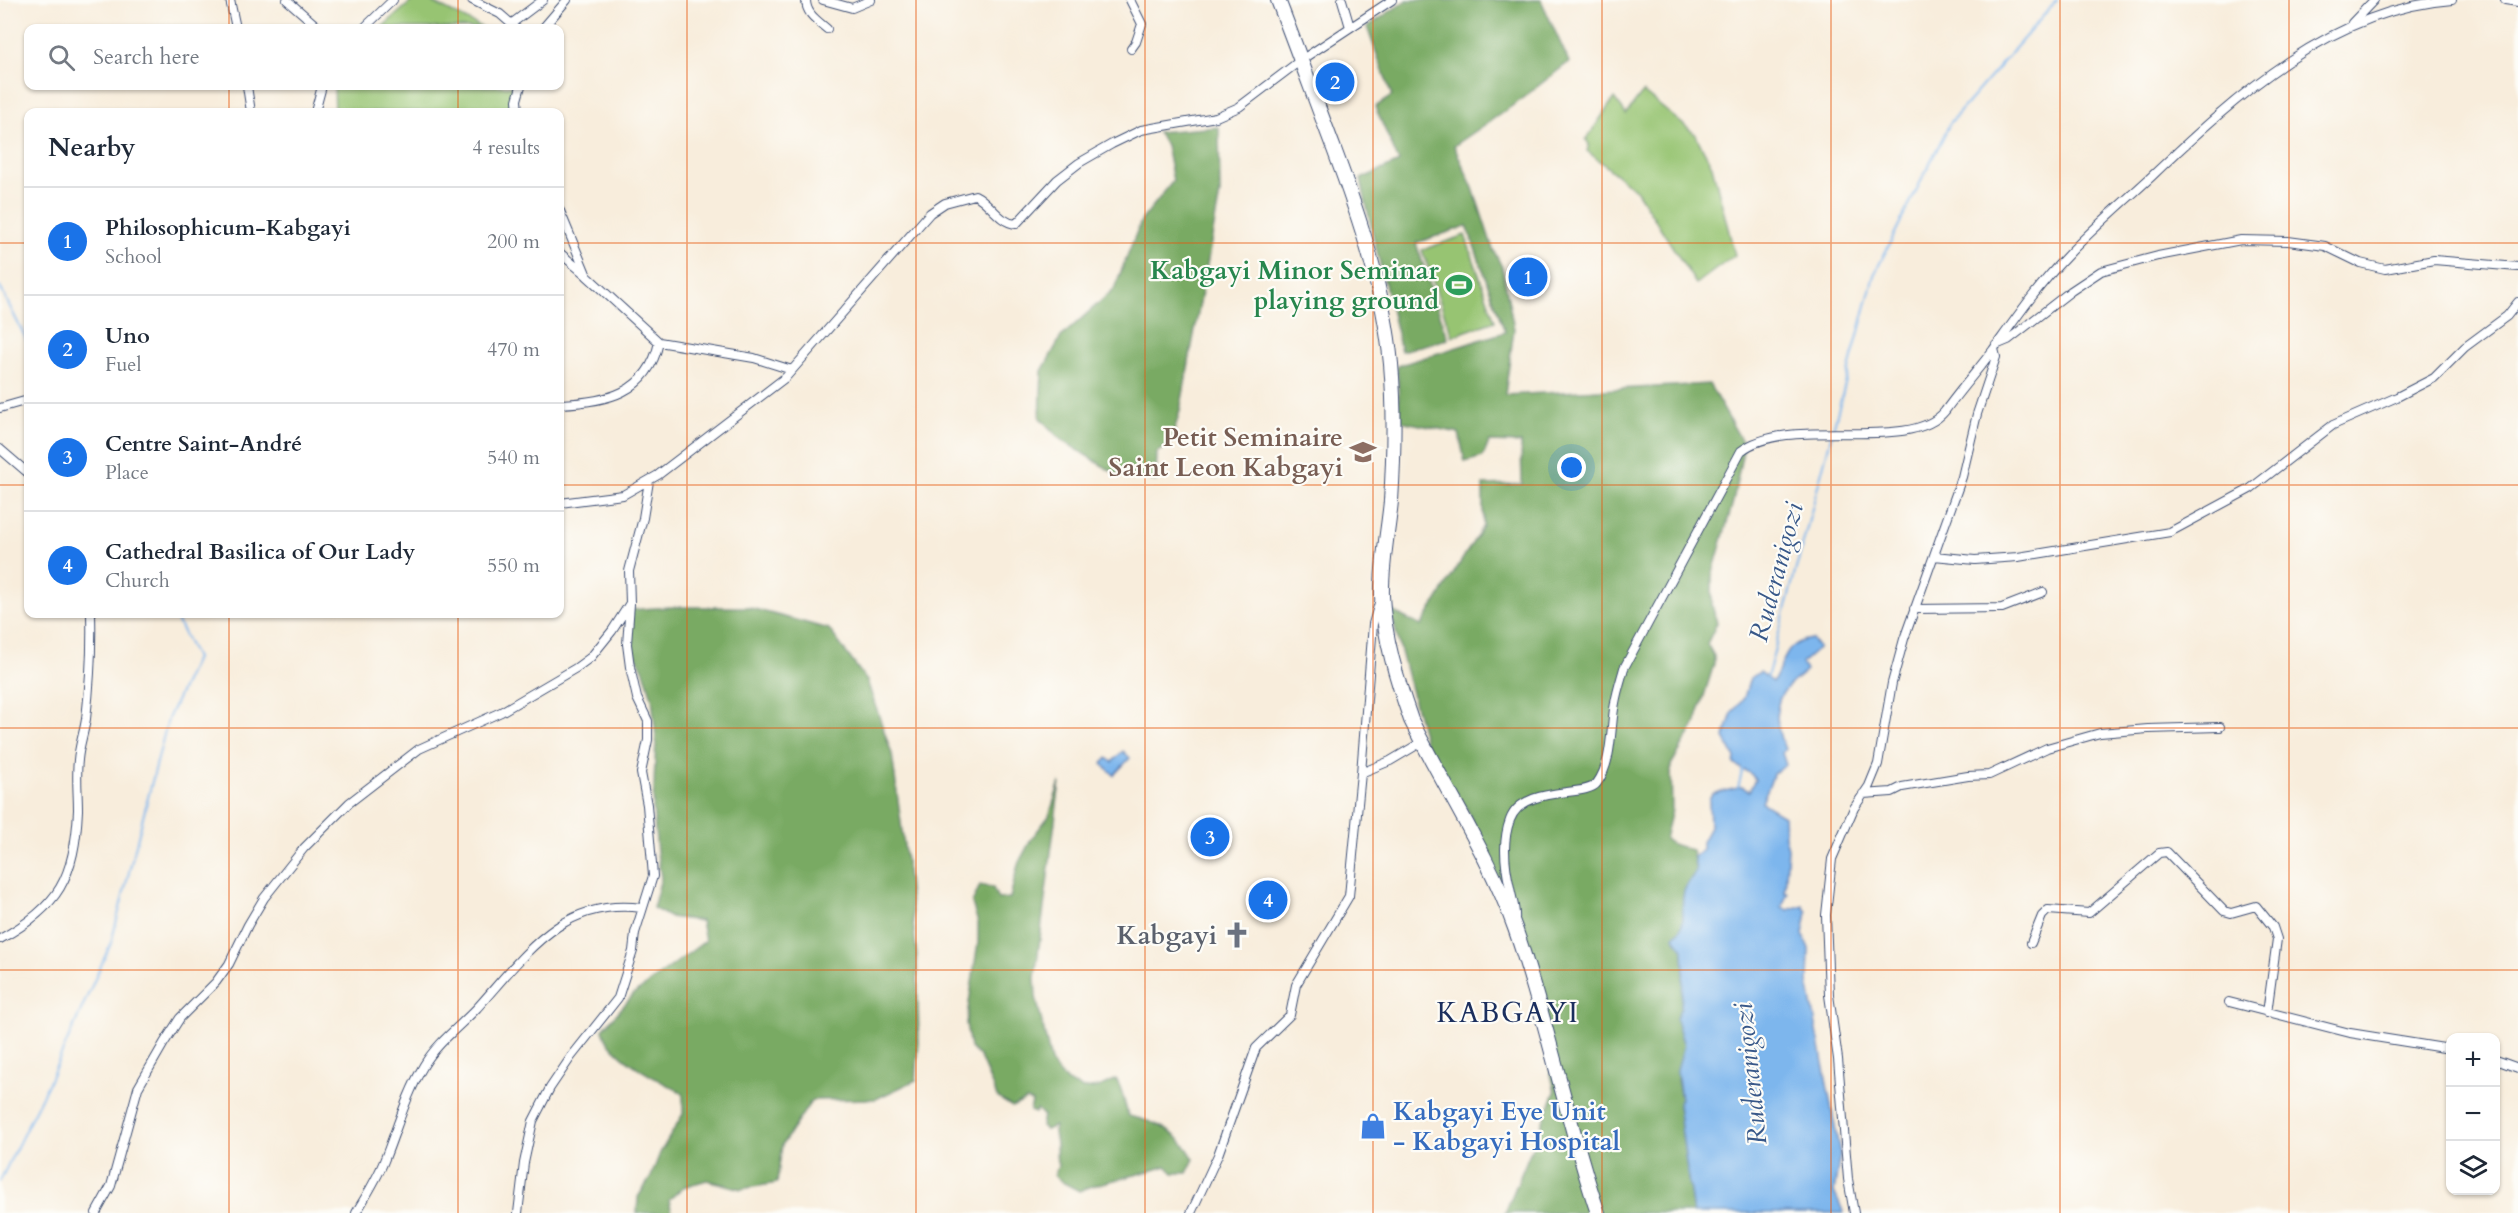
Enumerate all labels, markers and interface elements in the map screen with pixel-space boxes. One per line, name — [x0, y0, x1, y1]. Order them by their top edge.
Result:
search box — [24, 24, 564, 90]
icon: search — [45, 41, 78, 74]
text: Search here — [93, 42, 200, 72]
pin: 2 — [1316, 60, 1354, 104]
text: Nearby — [48, 130, 136, 165]
text: 4 results — [472, 134, 540, 161]
text: Philosophicum-Kabgayi — [105, 213, 351, 243]
text: 1 — [62, 228, 73, 255]
text: 200 m — [487, 228, 540, 255]
text: School — [105, 243, 162, 270]
place label: Kabgayi Minor Seminar playing ground — [1150, 253, 1440, 318]
pin: 1 — [1508, 254, 1547, 300]
sports icon: Kabgayi Minor Seminar playing ground — [1444, 270, 1474, 300]
text: Uno — [105, 321, 150, 351]
text: 2 — [62, 336, 73, 363]
text: 470 m — [487, 336, 540, 363]
text: Fuel — [105, 351, 142, 378]
place label: Petit Seminaire Saint Leon Kabgayi — [1109, 420, 1343, 485]
text: Centre Saint-André — [105, 429, 302, 459]
school or university icon: Petit Seminaire Saint Leon Kabgayi — [1348, 437, 1378, 467]
text: 3 — [62, 444, 73, 471]
text: 540 m — [487, 444, 540, 471]
your location — [1557, 453, 1586, 482]
text: Place — [105, 459, 149, 486]
water label: Ruderanigozi — [1740, 498, 1813, 646]
text: Cathedral Basilica of Our Lady — [105, 537, 415, 567]
text: 4 — [62, 552, 73, 579]
text: 550 m — [487, 552, 540, 579]
text: Church — [105, 567, 170, 594]
pin: 3 — [1190, 814, 1230, 860]
pin: 4 — [1248, 878, 1288, 922]
place label: Kabgayi — [1117, 918, 1217, 953]
church icon: Kabgayi — [1222, 920, 1252, 950]
district label: KABGAYI — [1437, 994, 1579, 1032]
water label: Ruderanigozi — [1725, 1000, 1776, 1147]
map controls — [2446, 1033, 2500, 1195]
button: + — [2446, 1033, 2500, 1087]
button: − — [2446, 1087, 2500, 1141]
place label: Kabgayi Eye Unit - Kabgayi Hospital — [1393, 1094, 1621, 1159]
shop icon: Kabgayi Eye Unit - Kabgayi Hospital — [1358, 1111, 1388, 1141]
button: layers — [2446, 1141, 2500, 1195]

